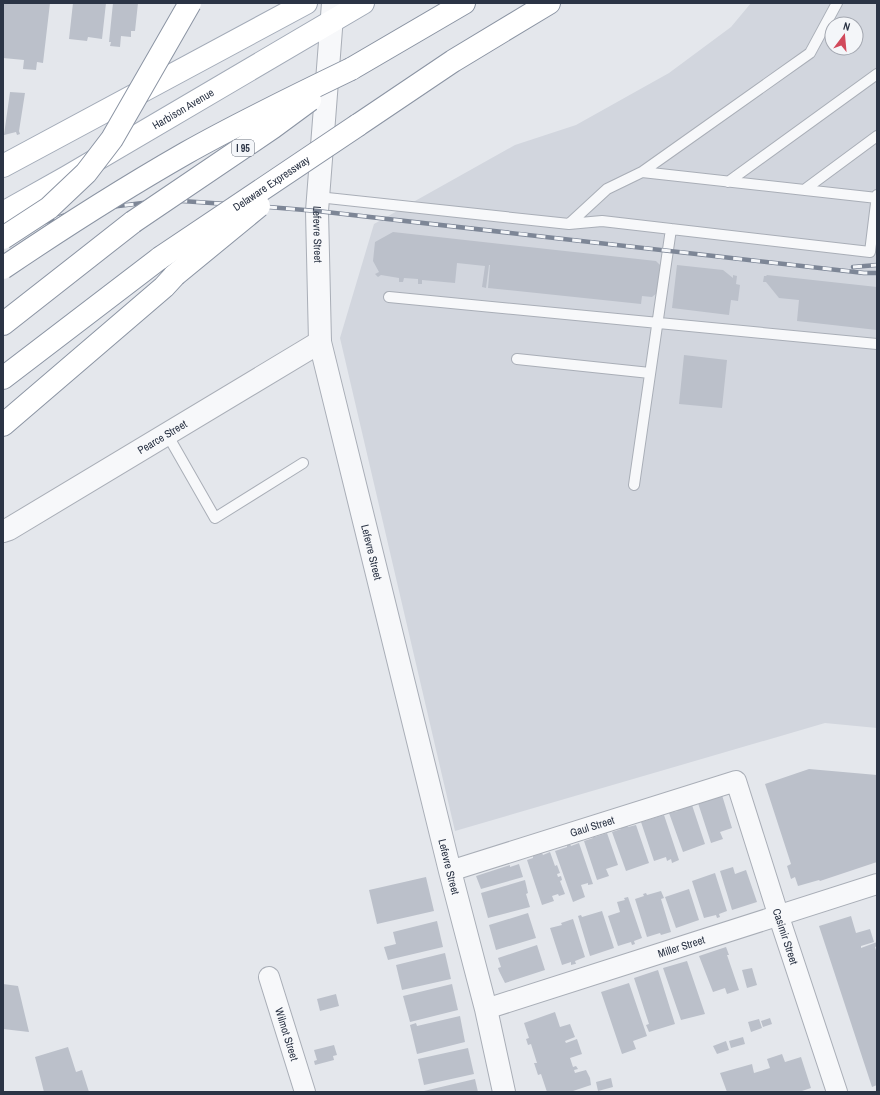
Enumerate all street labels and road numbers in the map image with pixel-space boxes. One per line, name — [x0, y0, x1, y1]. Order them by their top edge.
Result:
street label: Harbison Avenue — [150, 85, 216, 132]
road number: I 95 — [232, 140, 254, 156]
street label: Delaware Expressway — [230, 152, 313, 214]
street label: Lefevre Street — [310, 205, 325, 263]
street label: Pearce Street — [135, 416, 190, 457]
street label: Lefevre Street — [358, 523, 385, 582]
street label: Gaul Street — [568, 813, 617, 840]
street label: Lefevre Street — [435, 837, 463, 896]
street label: Casimir Street — [770, 907, 801, 967]
street label: Miller Street — [656, 932, 707, 961]
street label: Wilmot Street — [272, 1006, 302, 1063]

